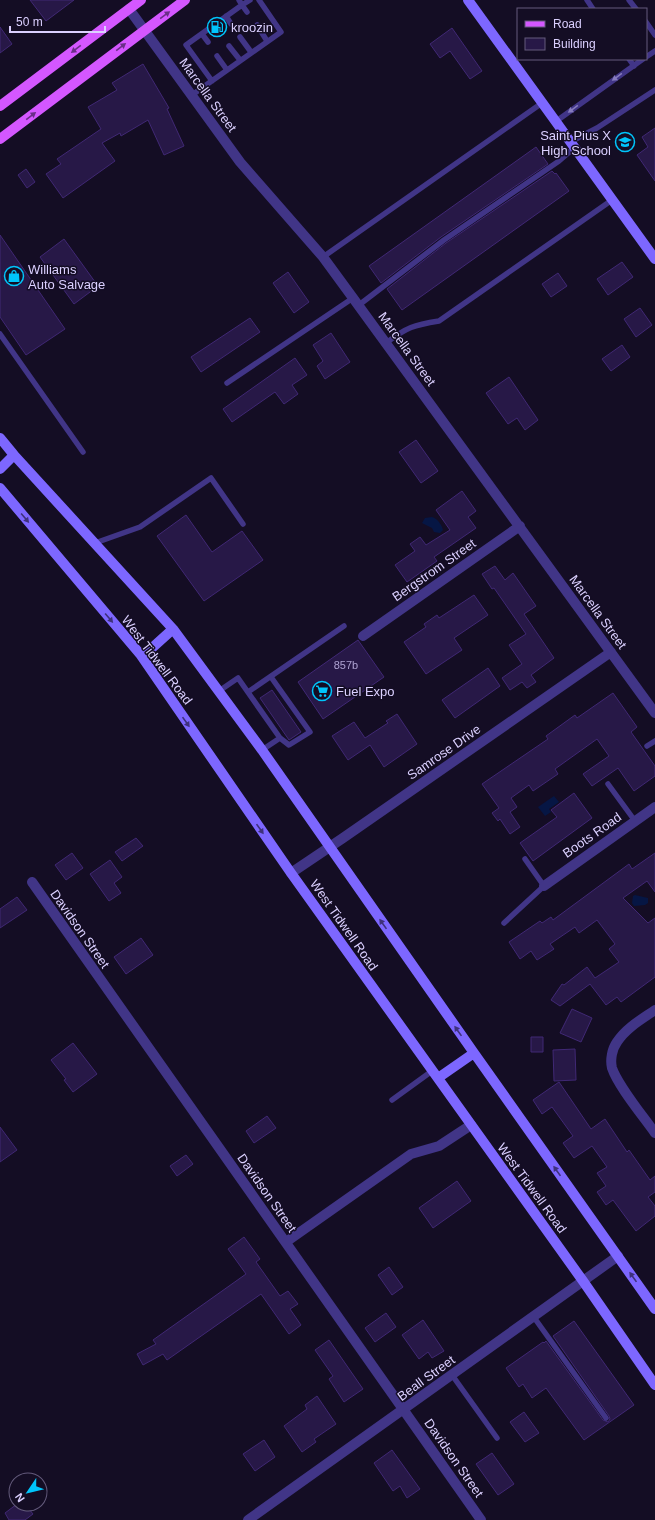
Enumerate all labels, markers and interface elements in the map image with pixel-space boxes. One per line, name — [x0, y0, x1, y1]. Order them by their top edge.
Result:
scale bar — [10, 8, 105, 34]
legend — [517, 8, 647, 60]
one-way arrow — [160, 11, 170, 19]
text: 50 m — [16, 15, 43, 29]
fuel station icon: kroozin — [206, 16, 228, 38]
text: Road — [553, 17, 582, 31]
place label: kroozin — [231, 20, 273, 35]
text: Building — [553, 37, 596, 51]
one-way arrow — [116, 43, 127, 51]
one-way arrow — [70, 45, 81, 53]
street label: Marcella Street — [176, 55, 240, 135]
one-way arrow — [612, 73, 623, 82]
one-way arrow — [568, 105, 579, 113]
one-way arrow — [26, 111, 37, 120]
place label: Saint Pius X High School — [540, 128, 611, 158]
school or university icon: Saint Pius X High School — [614, 131, 636, 153]
place label: Williams Auto Salvage — [28, 262, 105, 292]
shop icon: Williams Auto Salvage — [3, 265, 25, 287]
street label: Marcella Street — [375, 309, 439, 389]
one-way arrow — [21, 513, 30, 523]
street label: Bergstrom Street — [389, 535, 479, 604]
street label: Marcella Street — [566, 572, 630, 652]
one-way arrow — [104, 612, 113, 623]
street label: West Tidwell Road — [119, 613, 195, 707]
house number: 857b — [334, 659, 358, 671]
supermarket icon: Fuel Expo — [311, 680, 333, 702]
place label: Fuel Expo — [336, 684, 395, 699]
one-way arrow — [182, 716, 190, 727]
street label: Samrose Drive — [404, 721, 484, 783]
street label: Boots Road — [560, 809, 624, 861]
one-way arrow — [256, 823, 264, 834]
street label: West Tidwell Road — [307, 877, 381, 973]
street label: Davidson Street — [47, 887, 113, 971]
one-way arrow — [379, 919, 387, 929]
one-way arrow — [454, 1025, 462, 1036]
street label: West Tidwell Road — [494, 1140, 570, 1236]
street label: Davidson Street — [234, 1151, 300, 1235]
one-way arrow — [553, 1166, 561, 1176]
one-way arrow — [629, 1272, 637, 1282]
street label: Beall Street — [394, 1352, 458, 1404]
street label: Davidson Street — [421, 1416, 487, 1500]
north arrow — [8, 1472, 48, 1512]
text: N — [13, 1491, 27, 1504]

